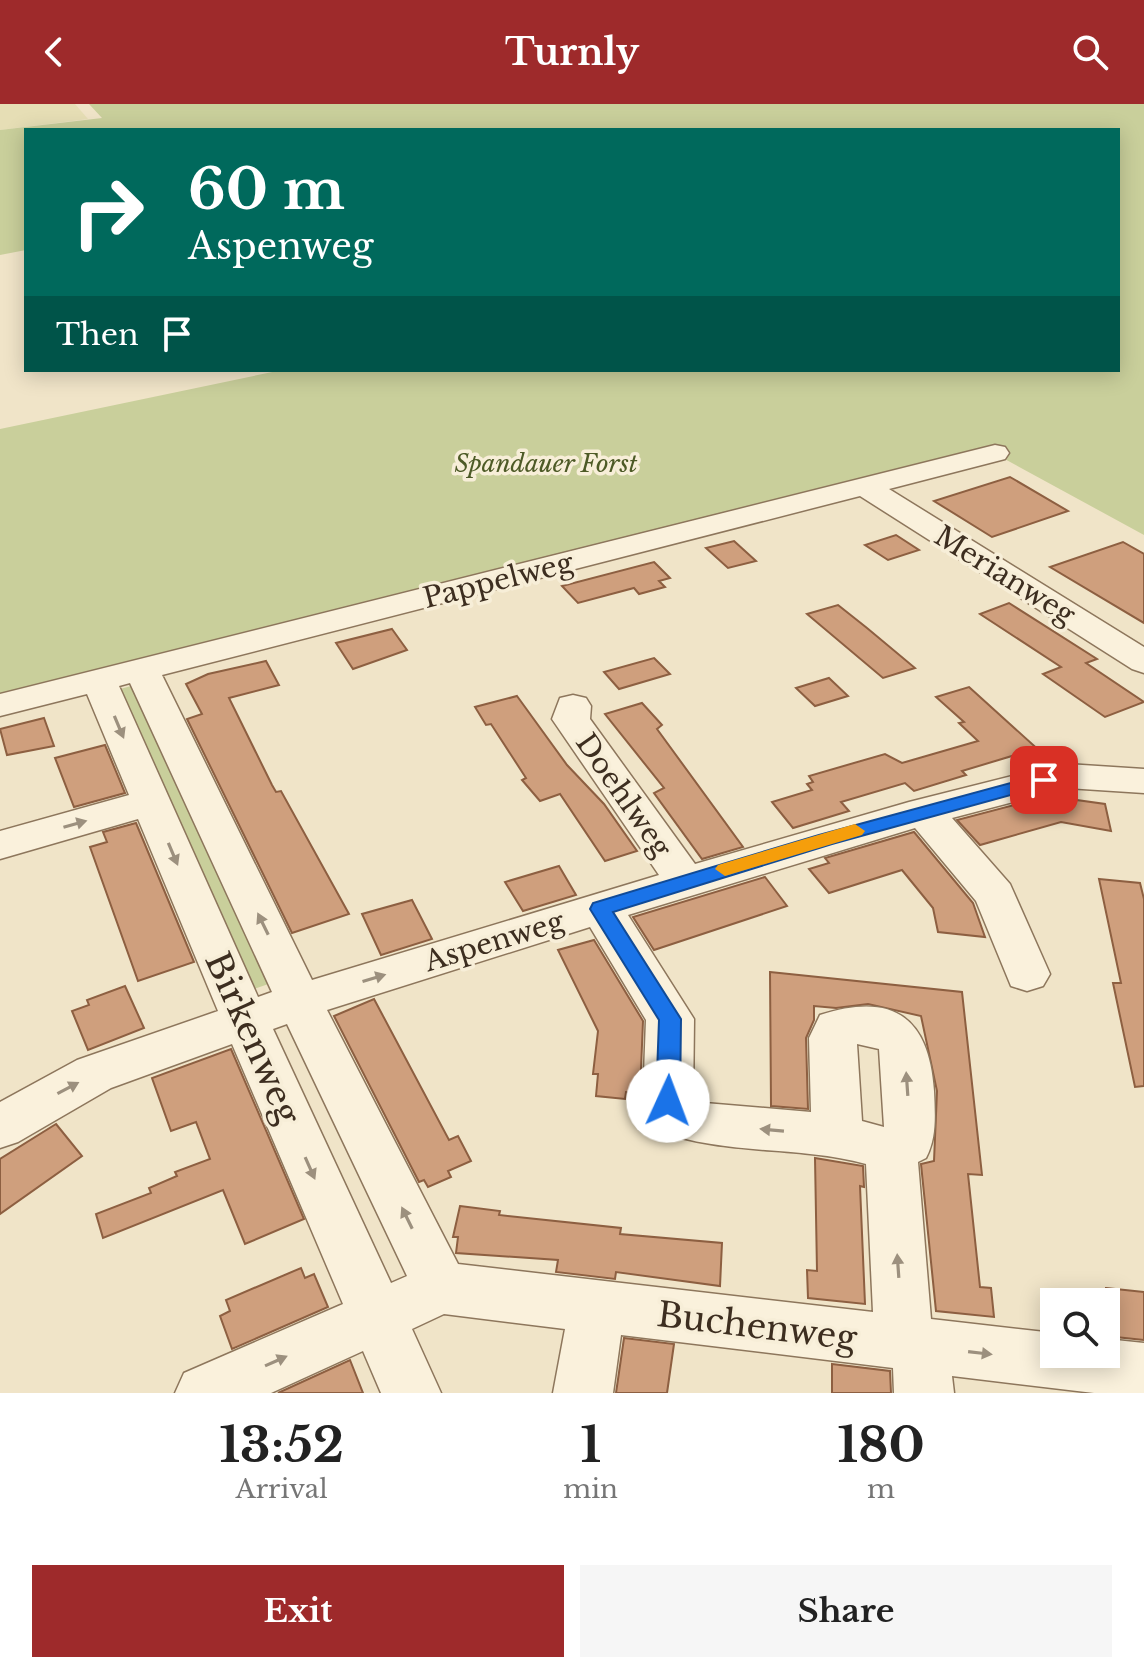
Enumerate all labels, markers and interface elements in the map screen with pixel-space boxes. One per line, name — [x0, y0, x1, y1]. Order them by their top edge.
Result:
icon: back — [32, 30, 76, 74]
text: Turnly — [505, 30, 639, 75]
icon: search — [1068, 30, 1112, 74]
text: 60 m — [188, 155, 345, 224]
icon: right — [56, 160, 160, 264]
text: Aspenweg — [188, 224, 374, 269]
icon: arrive — [155, 312, 199, 356]
text: Then — [56, 316, 139, 353]
park label: Spandauer Forst — [454, 449, 638, 478]
street label: Merianweg — [928, 518, 1083, 633]
street label: Pappelweg — [419, 545, 578, 616]
one-way arrow — [113, 715, 126, 739]
street label: Doehlweg — [568, 726, 680, 865]
pin — [1010, 746, 1078, 814]
icon: arrive — [1022, 758, 1066, 802]
one-way arrow — [63, 817, 87, 830]
one-way arrow — [167, 842, 180, 866]
street label: Aspenweg — [419, 903, 569, 980]
one-way arrow — [256, 912, 270, 936]
street label: Birkenweg — [196, 945, 310, 1131]
one-way arrow — [362, 972, 386, 984]
position arrow — [626, 1059, 710, 1143]
one-way arrow — [900, 1071, 913, 1096]
one-way arrow — [56, 1082, 79, 1095]
one-way arrow — [759, 1123, 784, 1136]
one-way arrow — [304, 1157, 317, 1180]
one-way arrow — [400, 1206, 413, 1229]
one-way arrow — [891, 1253, 904, 1278]
map controls — [1040, 1288, 1120, 1368]
button: search — [1040, 1288, 1120, 1368]
street label: Buchenweg — [655, 1293, 860, 1359]
one-way arrow — [968, 1347, 993, 1360]
one-way arrow — [264, 1355, 288, 1368]
text: 13:52 — [219, 1415, 344, 1475]
text: 1 — [580, 1415, 601, 1475]
text: 180 — [837, 1415, 925, 1475]
text: Arrival — [236, 1473, 328, 1505]
text: min — [563, 1473, 618, 1505]
text: m — [867, 1473, 895, 1505]
button: Exit — [32, 1565, 564, 1657]
button: Share — [580, 1565, 1112, 1657]

